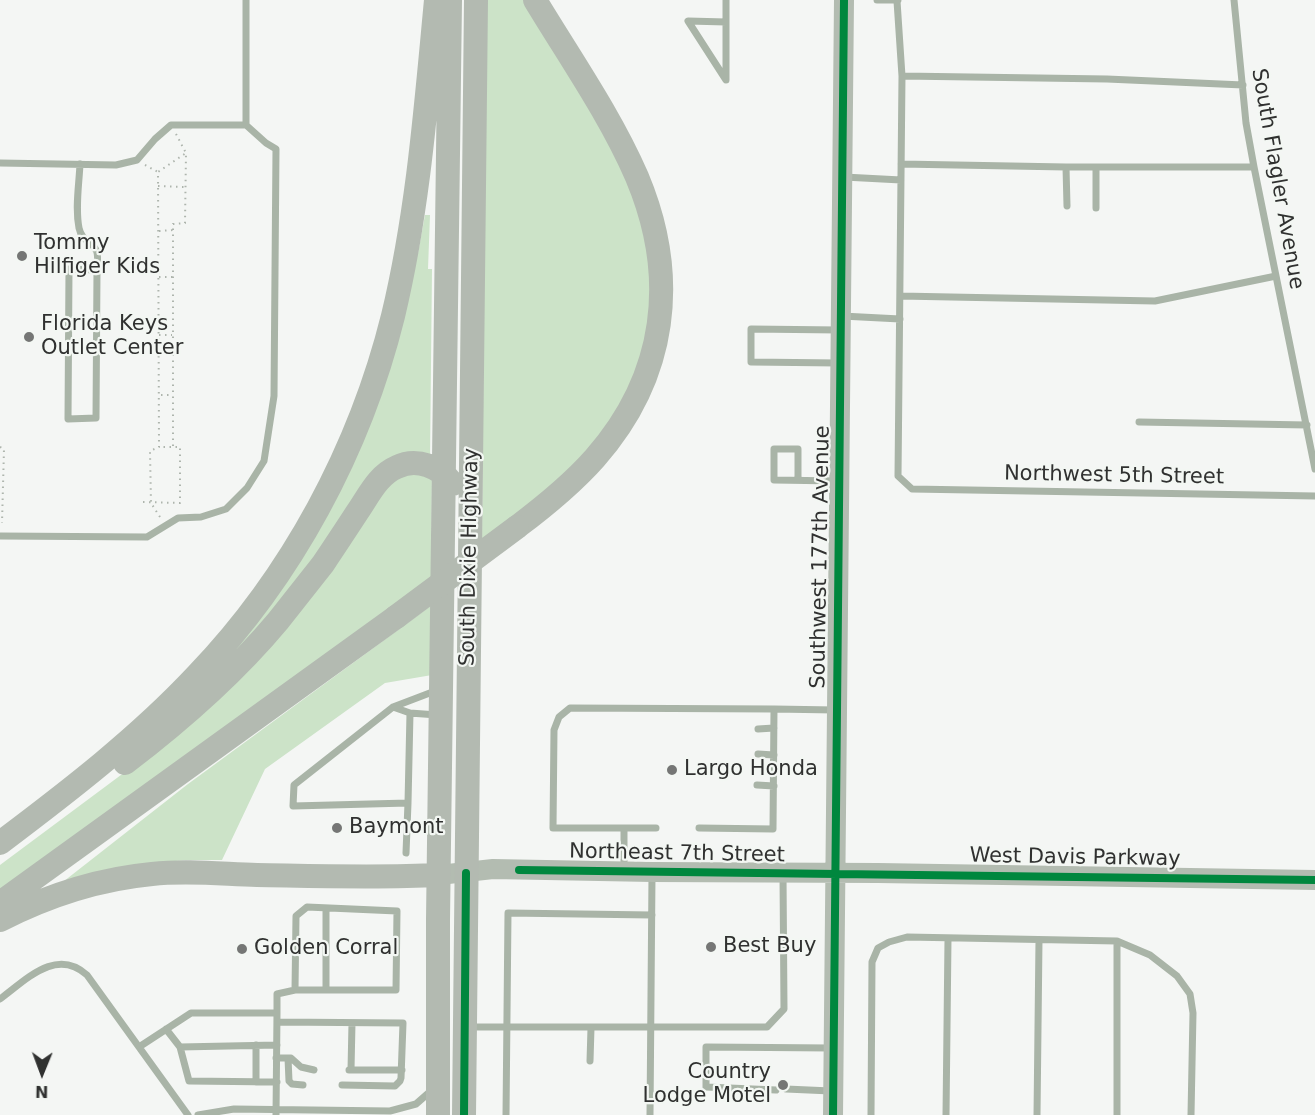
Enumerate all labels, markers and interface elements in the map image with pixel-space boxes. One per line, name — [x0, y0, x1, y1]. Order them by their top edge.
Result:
street label: South Flagler Avenue — [1245, 67, 1309, 291]
place label: Tommy Hilfiger Kids — [34, 231, 160, 281]
marker: Tommy Hilfiger Kids — [15, 249, 29, 263]
place label: Florida Keys Outlet Center — [41, 312, 183, 362]
marker: Florida Keys Outlet Center — [22, 330, 36, 344]
street label: Southwest 177th Avenue — [806, 425, 836, 689]
street label: South Dixie Highway — [455, 448, 485, 666]
street label: Northwest 5th Street — [1004, 461, 1224, 491]
place label: Largo Honda — [684, 757, 818, 783]
marker: Largo Honda — [665, 763, 679, 777]
place label: Baymont — [349, 815, 444, 841]
marker: Baymont — [330, 821, 344, 835]
street label: Northeast 7th Street — [569, 840, 785, 868]
street label: West Davis Parkway — [969, 844, 1181, 872]
place label: Best Buy — [723, 934, 816, 960]
place label: Golden Corral — [254, 936, 398, 962]
marker: Best Buy — [704, 940, 718, 954]
marker: Golden Corral — [235, 942, 249, 956]
north arrow — [12, 1043, 72, 1103]
place label: Country Lodge Motel — [643, 1060, 771, 1110]
marker: Country Lodge Motel — [776, 1078, 790, 1092]
text: N — [35, 1082, 49, 1101]

